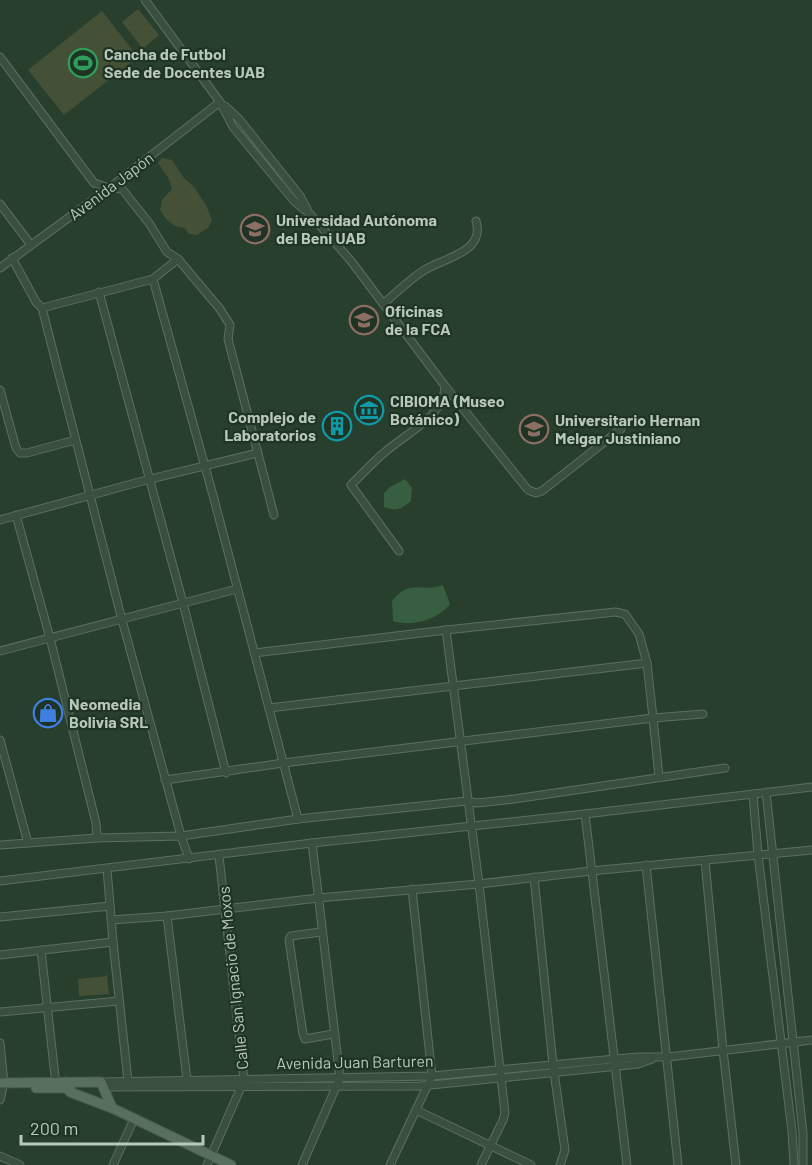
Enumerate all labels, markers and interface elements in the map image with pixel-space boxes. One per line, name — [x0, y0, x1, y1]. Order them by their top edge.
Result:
place label: Cancha de Futbol Sede de Docentes UAB — [104, 44, 265, 81]
sports icon: Cancha de Futbol Sede de Docentes UAB — [67, 47, 99, 79]
street label: Avenida Japón — [65, 148, 157, 224]
place label: Universidad Autónoma del Beni UAB — [276, 210, 437, 247]
school or university icon: Universidad Autónoma del Beni UAB — [239, 213, 271, 245]
place label: Oficinas de la FCA — [385, 301, 451, 338]
school or university icon: Oficinas de la FCA — [348, 304, 380, 336]
place label: CIBIOMA (Museo Botánico) — [390, 391, 505, 428]
museum icon: CIBIOMA (Museo Botánico) — [353, 394, 385, 426]
place label: Complejo de Laboratorios — [224, 407, 316, 444]
building icon: Complejo de Laboratorios — [321, 410, 353, 442]
place label: Universitario Hernan Melgar Justiniano — [555, 410, 700, 447]
school or university icon: Universitario Hernan Melgar Justiniano — [518, 413, 550, 445]
place label: Neomedia Bolivia SRL — [69, 694, 148, 731]
shop icon: Neomedia Bolivia SRL — [32, 697, 64, 729]
street label: Calle San Ignacio de Moxos — [213, 885, 252, 1071]
street label: Avenida Juan Barturen — [276, 1051, 434, 1072]
scale bar — [21, 1108, 202, 1146]
text: 200 m — [30, 1117, 78, 1139]

